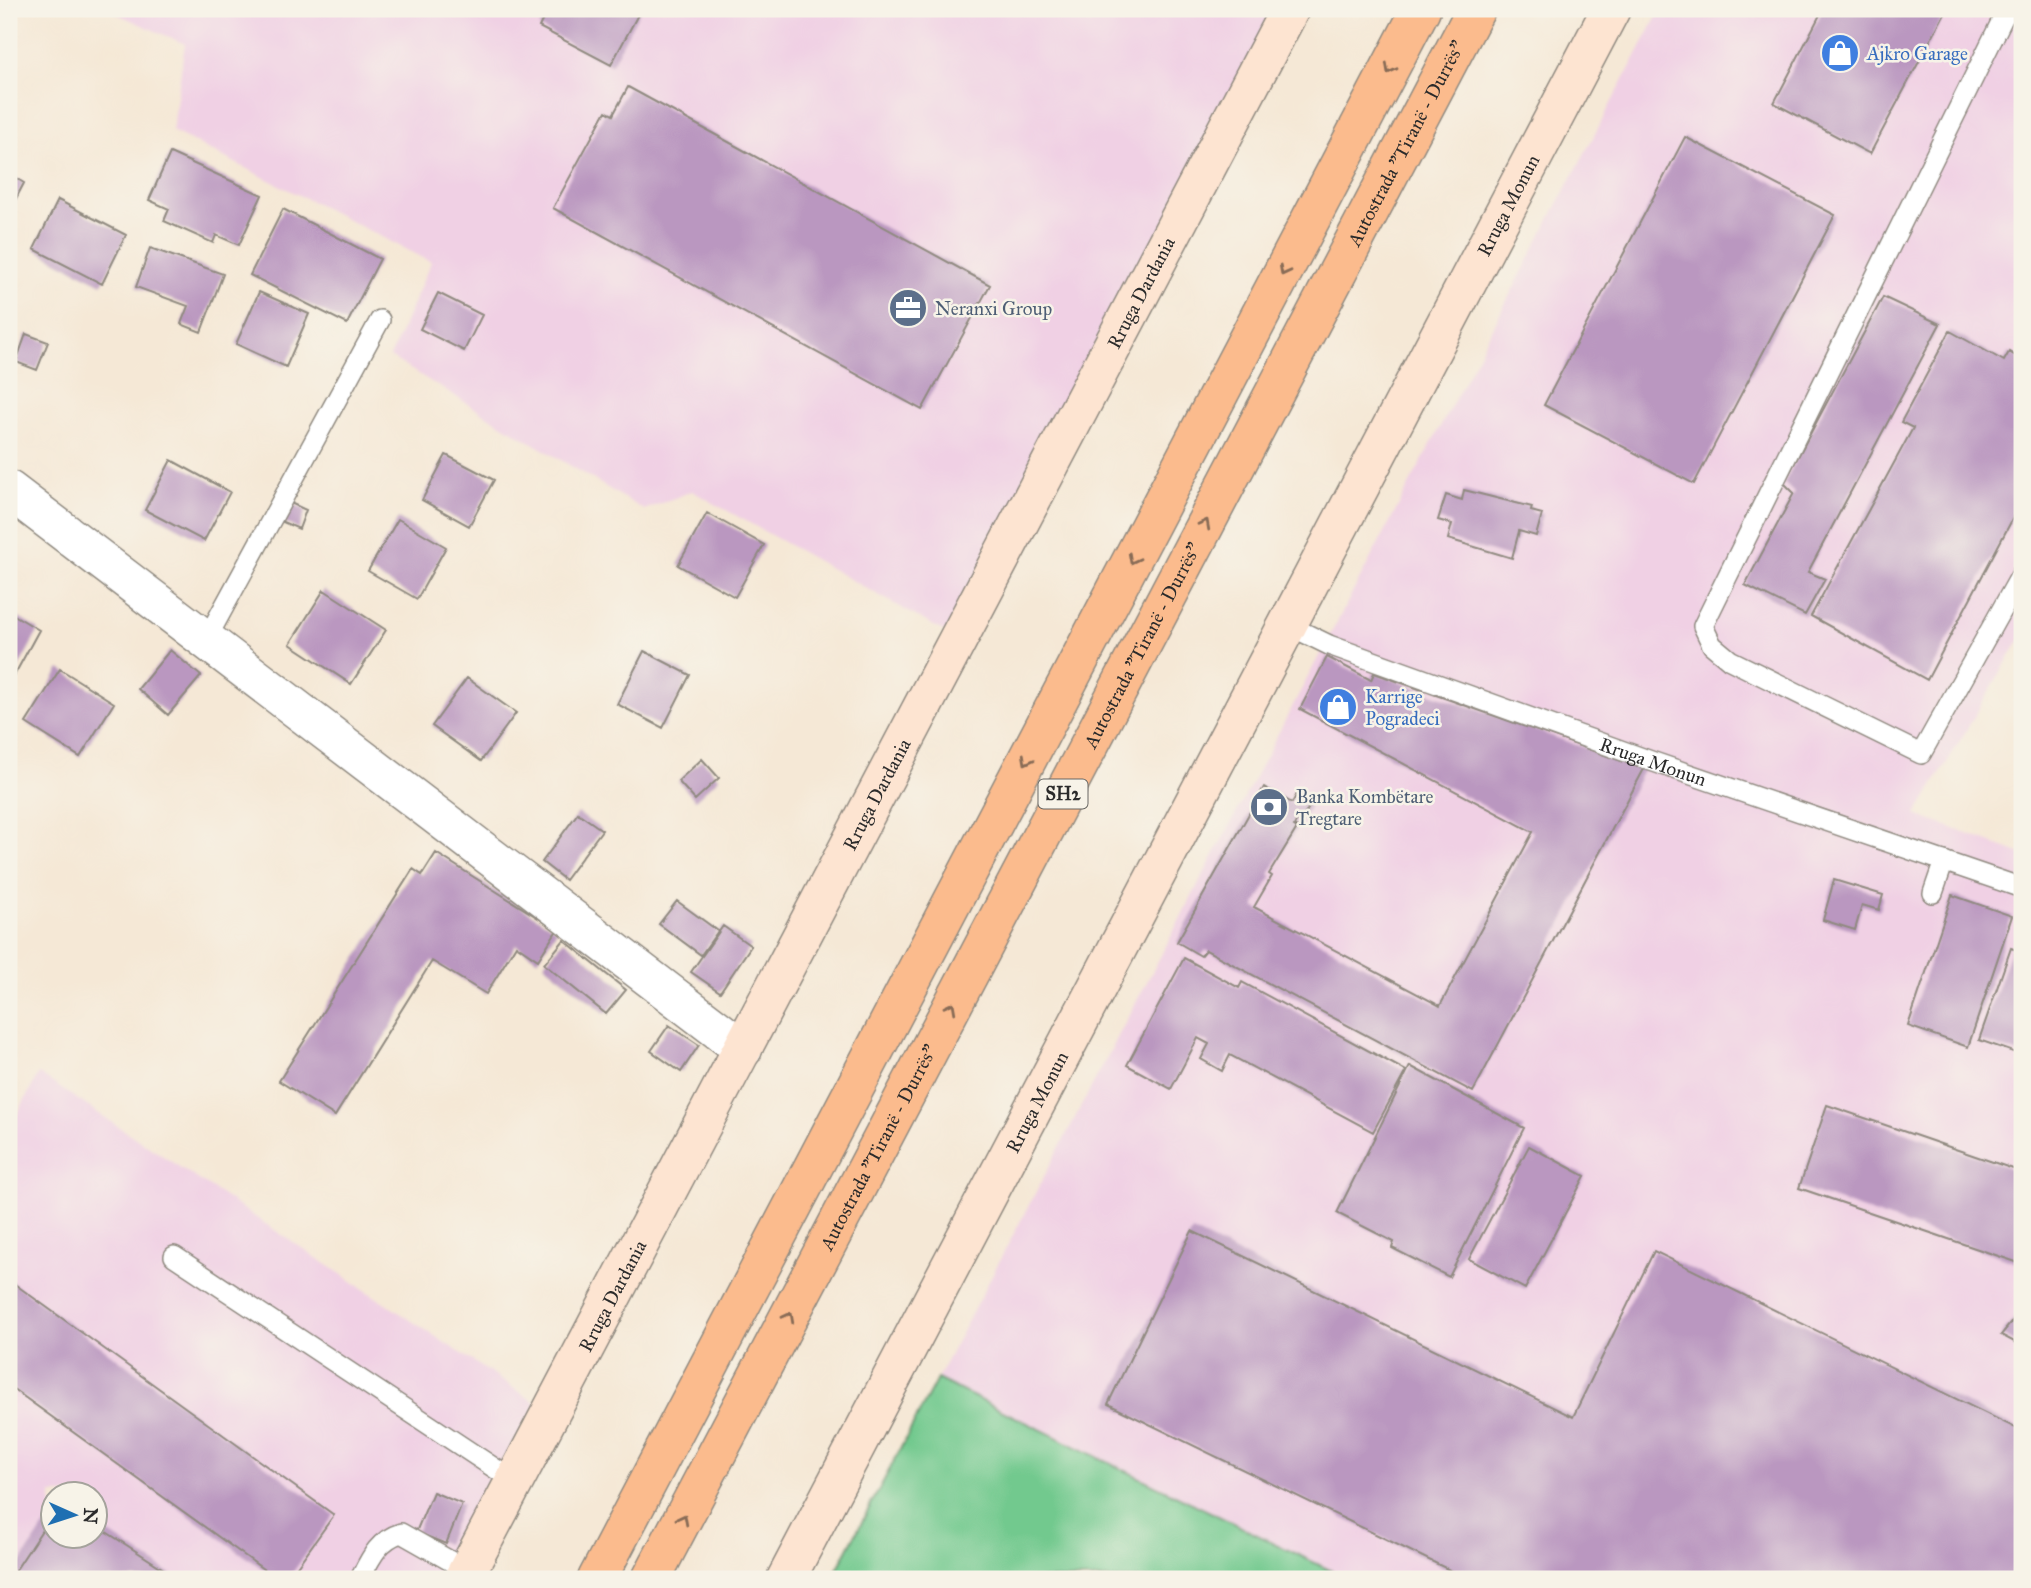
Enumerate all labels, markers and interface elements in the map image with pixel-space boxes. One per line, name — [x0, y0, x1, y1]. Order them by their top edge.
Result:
shop icon: Ajkro Garage — [1819, 32, 1861, 74]
street label: Autostrada "Tiranë - Durrës" — [1342, 36, 1469, 251]
place label: Ajkro Garage — [1866, 42, 1968, 66]
one-way arrow — [1384, 62, 1398, 74]
street label: Rruga Monun — [1472, 150, 1544, 260]
street label: Rruga Dardania — [1102, 232, 1180, 352]
one-way arrow — [1279, 263, 1292, 276]
office icon: Neranxi Group — [887, 287, 929, 329]
place label: Neranxi Group — [935, 297, 1052, 320]
one-way arrow — [1197, 519, 1211, 531]
street label: Autostrada "Tiranë - Durrës" — [1078, 538, 1205, 753]
one-way arrow — [1127, 552, 1141, 564]
place label: Karrige Pogradeci — [1365, 685, 1440, 731]
shop icon: Karrige Pogradeci — [1317, 686, 1359, 728]
street label: Rruga Monun — [1597, 732, 1709, 791]
street label: Rruga Dardania — [838, 734, 916, 854]
one-way arrow — [1022, 753, 1035, 765]
road number: SH2 — [1038, 780, 1088, 808]
place label: Banka Kombëtare Tregtare — [1296, 785, 1433, 831]
bank icon: Banka Kombëtare Tregtare — [1248, 786, 1290, 828]
one-way arrow — [943, 1002, 957, 1015]
street label: Autostrada "Tiranë - Durrës" — [814, 1040, 942, 1255]
street label: Rruga Monun — [1001, 1047, 1073, 1157]
street label: Rruga Dardania — [573, 1235, 651, 1356]
one-way arrow — [780, 1312, 794, 1325]
north arrow — [38, 1480, 108, 1550]
text: N — [79, 1507, 102, 1525]
one-way arrow — [675, 1514, 688, 1526]

